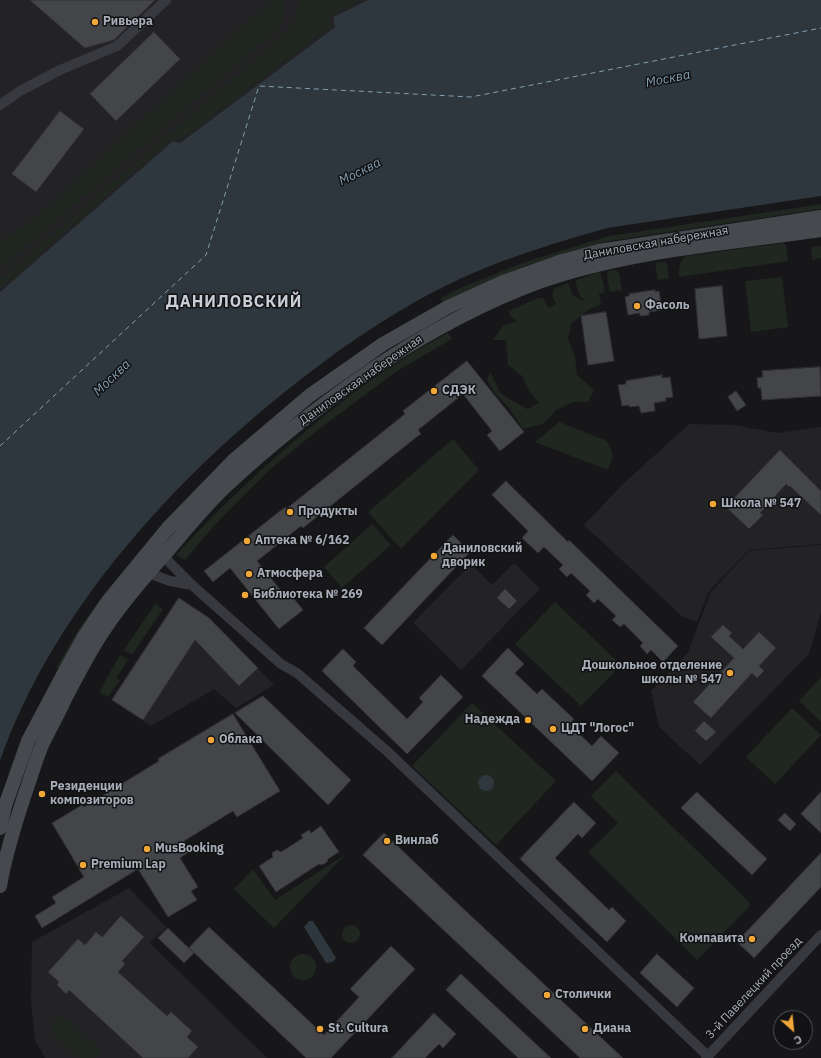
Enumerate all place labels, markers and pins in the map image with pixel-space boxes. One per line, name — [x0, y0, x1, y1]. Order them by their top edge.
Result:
place label: Ривьера — [103, 15, 153, 29]
marker: Ривьера — [90, 17, 100, 27]
place label: Фасоль — [645, 299, 689, 313]
marker: Фасоль — [632, 301, 642, 311]
place label: СДЭК — [442, 384, 476, 398]
marker: СДЭК — [429, 386, 439, 396]
place label: Школа № 547 — [721, 497, 801, 511]
marker: Школа № 547 — [708, 499, 718, 509]
place label: Продукты — [298, 505, 357, 519]
marker: Продукты — [285, 507, 295, 517]
place label: Аптека № 6/162 — [255, 534, 349, 548]
marker: Аптека № 6/162 — [242, 536, 252, 546]
place label: Даниловский дворик — [442, 542, 522, 570]
marker: Даниловский дворик — [429, 551, 439, 561]
place label: Атмосфера — [257, 567, 323, 581]
marker: Атмосфера — [244, 569, 254, 579]
place label: Библиотека № 269 — [253, 588, 363, 602]
marker: Библиотека № 269 — [240, 590, 250, 600]
place label: Дошкольное отделение школы № 547 — [582, 659, 722, 687]
marker: Дошкольное отделение школы № 547 — [725, 668, 735, 678]
place label: Надежда — [465, 713, 520, 727]
marker: Надежда — [523, 715, 533, 725]
place label: ЦДТ "Логос" — [561, 722, 634, 736]
marker: ЦДТ "Логос" — [548, 724, 558, 734]
place label: Облака — [219, 733, 262, 747]
marker: Облака — [206, 735, 216, 745]
place label: Резиденции композиторов — [50, 780, 134, 808]
marker: Резиденции композиторов — [37, 789, 47, 799]
place label: Винлаб — [395, 834, 439, 848]
marker: Винлаб — [382, 836, 392, 846]
place label: MusBooking — [155, 842, 224, 856]
marker: MusBooking — [142, 844, 152, 854]
place label: Premium Lap — [91, 858, 166, 872]
marker: Premium Lap — [78, 860, 88, 870]
place label: Компавита — [680, 932, 744, 946]
marker: Компавита — [747, 934, 757, 944]
place label: Столички — [555, 988, 611, 1002]
marker: Столички — [542, 990, 552, 1000]
place label: St. Cultura — [328, 1022, 388, 1036]
place label: Диана — [593, 1022, 631, 1036]
marker: St. Cultura — [315, 1024, 325, 1034]
marker: Диана — [580, 1024, 590, 1034]

